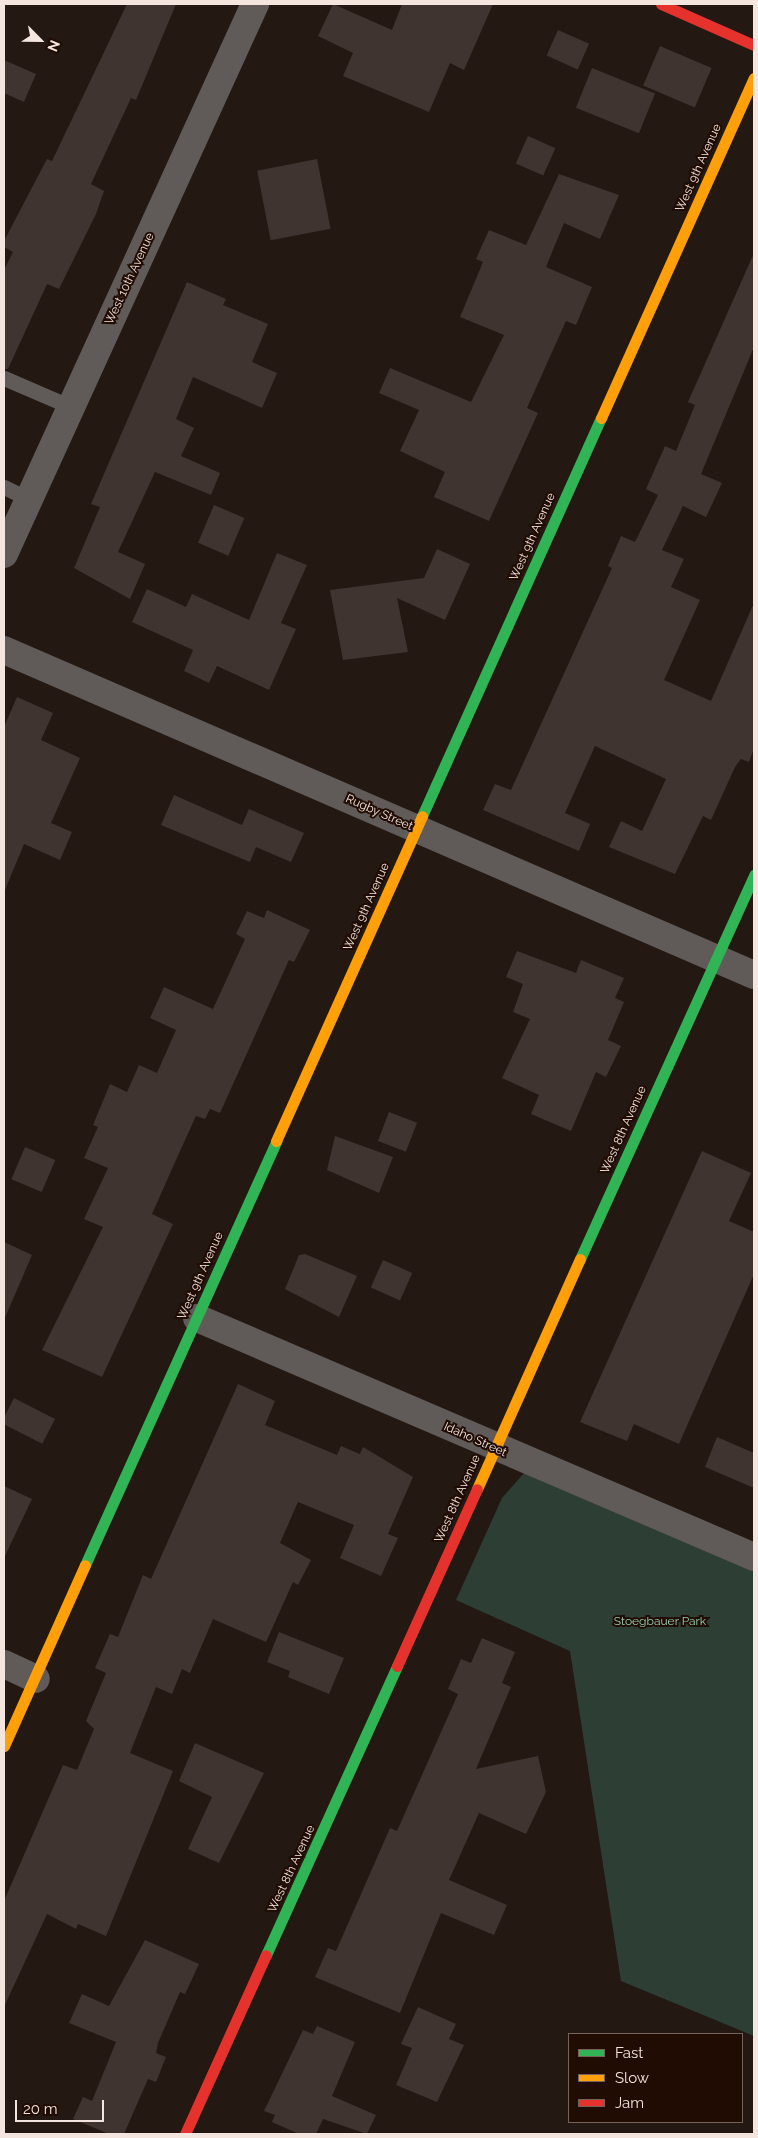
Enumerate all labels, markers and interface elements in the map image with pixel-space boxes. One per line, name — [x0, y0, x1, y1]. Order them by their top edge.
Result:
north arrow — [15, 15, 65, 65]
text: N — [44, 38, 63, 54]
street label: West 9th Avenue — [673, 122, 725, 214]
street label: West 10th Avenue — [102, 230, 158, 328]
street label: West 9th Avenue — [507, 491, 559, 583]
street label: Rugby Street — [343, 792, 415, 834]
street label: West 9th Avenue — [341, 861, 393, 953]
street label: West 8th Avenue — [598, 1084, 650, 1176]
street label: West 9th Avenue — [175, 1230, 227, 1322]
street label: Idaho Street — [441, 1420, 509, 1460]
street label: West 8th Avenue — [432, 1453, 484, 1545]
park label: Stoegbauer Park — [614, 1615, 706, 1629]
street label: West 8th Avenue — [265, 1823, 319, 1915]
legend — [568, 2033, 743, 2123]
text: Fast — [615, 2044, 643, 2062]
text: Slow — [615, 2069, 649, 2087]
scale bar — [18, 2090, 106, 2122]
text: Jam — [615, 2094, 644, 2112]
text: 20 m — [23, 2100, 58, 2118]

